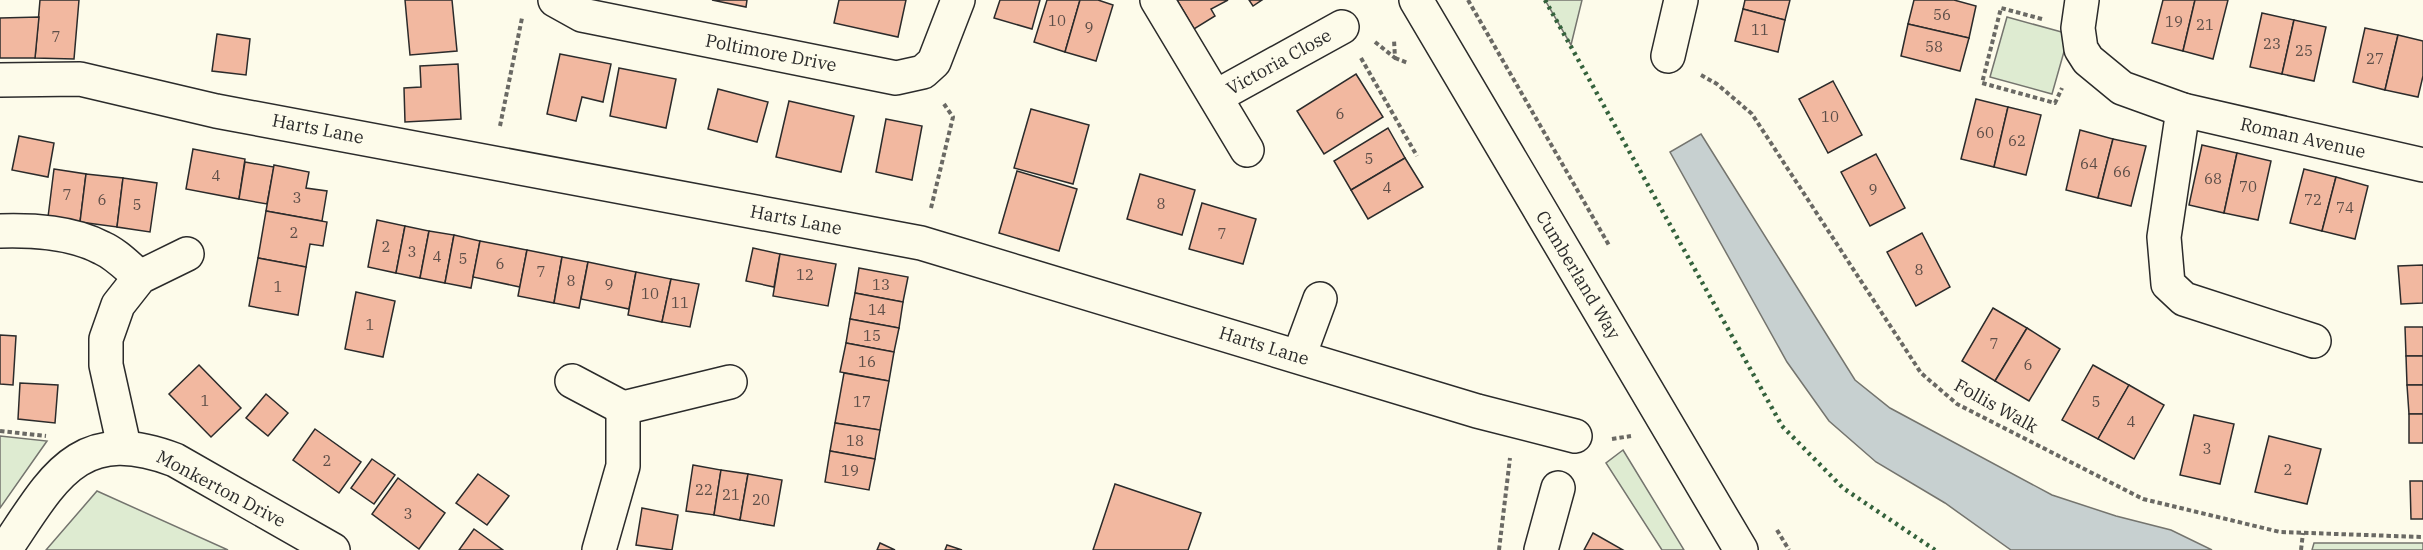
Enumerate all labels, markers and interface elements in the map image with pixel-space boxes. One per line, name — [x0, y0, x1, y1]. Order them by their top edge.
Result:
house number: 56 — [1933, 5, 1951, 24]
house number: 10 — [1048, 11, 1066, 30]
house number: 19 — [2165, 12, 2183, 31]
house number: 21 — [2196, 15, 2214, 34]
house number: 9 — [1084, 18, 1094, 37]
house number: 11 — [1751, 20, 1769, 39]
street label: Victoria Close — [1222, 23, 1335, 100]
house number: 7 — [51, 27, 61, 46]
street label: Poltimore Drive — [704, 29, 839, 76]
house number: 23 — [2263, 34, 2281, 53]
house number: 58 — [1925, 37, 1943, 56]
house number: 25 — [2295, 41, 2313, 60]
house number: 27 — [2366, 49, 2384, 68]
house number: 6 — [1335, 104, 1345, 123]
house number: 10 — [1821, 107, 1839, 126]
street label: Harts Lane — [270, 108, 366, 149]
street label: Roman Avenue — [2238, 112, 2368, 163]
house number: 60 — [1976, 123, 1994, 142]
house number: 62 — [2008, 131, 2026, 150]
house number: 5 — [1364, 149, 1374, 168]
house number: 64 — [2080, 154, 2098, 173]
house number: 66 — [2113, 162, 2131, 181]
house number: 4 — [211, 166, 221, 185]
house number: 68 — [2204, 169, 2222, 188]
house number: 70 — [2239, 177, 2257, 196]
house number: 4 — [1382, 178, 1392, 197]
house number: 9 — [1868, 180, 1878, 199]
house number: 7 — [62, 185, 72, 204]
house number: 3 — [292, 188, 302, 207]
house number: 6 — [97, 190, 107, 209]
house number: 72 — [2304, 190, 2322, 209]
house number: 8 — [1156, 194, 1166, 213]
house number: 5 — [132, 195, 142, 214]
house number: 74 — [2336, 198, 2354, 217]
street label: Harts Lane — [748, 199, 844, 240]
street label: Cumberland Way — [1531, 206, 1626, 344]
house number: 2 — [289, 223, 299, 242]
house number: 7 — [1217, 224, 1227, 243]
house number: 2 — [381, 237, 391, 256]
house number: 3 — [407, 242, 417, 261]
house number: 4 — [432, 247, 442, 266]
house number: 5 — [458, 249, 468, 268]
house number: 6 — [495, 254, 505, 273]
house number: 8 — [1914, 260, 1924, 279]
house number: 7 — [536, 262, 546, 281]
house number: 12 — [796, 265, 814, 284]
house number: 8 — [566, 271, 576, 290]
house number: 9 — [604, 275, 614, 294]
house number: 13 — [872, 275, 890, 294]
house number: 1 — [273, 277, 283, 296]
house number: 10 — [641, 284, 659, 303]
house number: 11 — [671, 293, 689, 312]
house number: 14 — [868, 300, 886, 319]
house number: 1 — [365, 315, 375, 334]
street label: Harts Lane — [1216, 321, 1312, 370]
house number: 15 — [863, 326, 881, 345]
house number: 7 — [1989, 334, 1999, 353]
house number: 16 — [858, 352, 876, 371]
house number: 6 — [2023, 355, 2033, 374]
street label: Follis Walk — [1950, 373, 2043, 438]
house number: 1 — [200, 391, 210, 410]
house number: 17 — [853, 392, 871, 411]
house number: 5 — [2091, 392, 2101, 411]
house number: 4 — [2126, 412, 2136, 431]
house number: 18 — [846, 431, 864, 450]
house number: 3 — [2202, 439, 2212, 458]
street label: Monkerton Drive — [153, 445, 290, 532]
house number: 2 — [322, 451, 332, 470]
house number: 2 — [2283, 460, 2293, 479]
house number: 19 — [841, 461, 859, 480]
house number: 22 — [695, 480, 713, 499]
house number: 21 — [722, 485, 740, 504]
house number: 20 — [752, 490, 770, 509]
house number: 3 — [403, 504, 413, 523]

